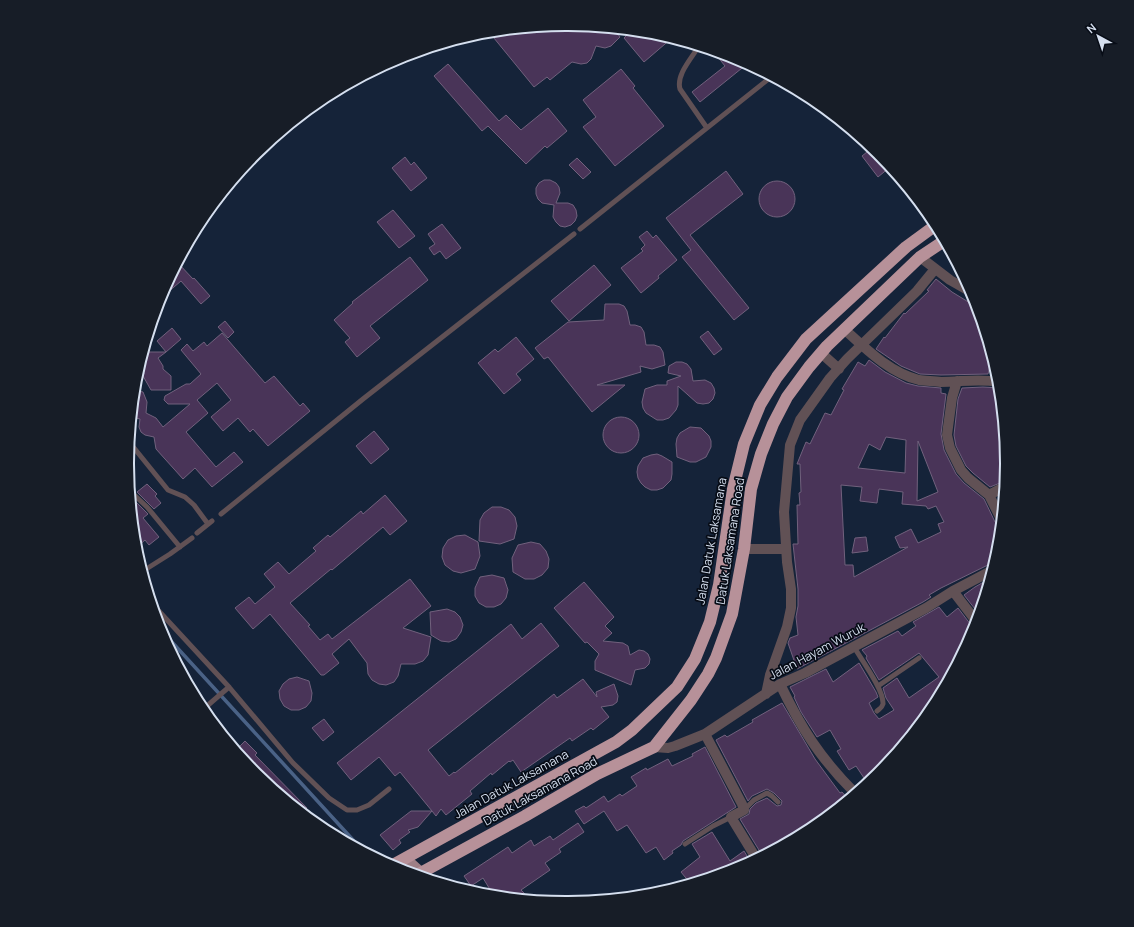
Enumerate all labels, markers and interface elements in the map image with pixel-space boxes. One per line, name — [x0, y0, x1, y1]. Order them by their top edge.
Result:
north arrow — [1078, 16, 1118, 56]
text: N — [1083, 20, 1099, 36]
street label: Jalan Datuk Laksamana — [691, 476, 731, 606]
street label: Datuk Laksamana Road — [712, 476, 748, 606]
street label: Jalan Hayam Wuruk — [766, 618, 869, 684]
street label: Jalan Datuk Laksamana — [451, 745, 571, 823]
street label: Datuk Laksamana Road — [480, 753, 600, 829]

